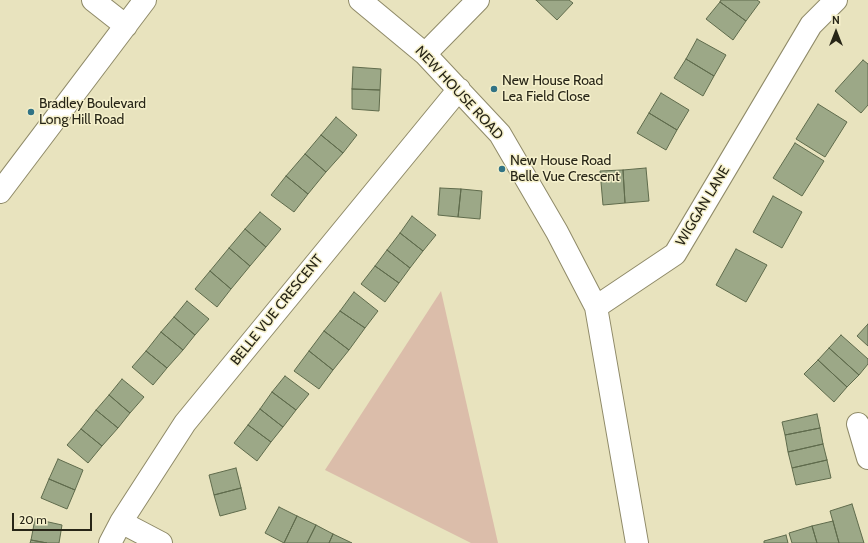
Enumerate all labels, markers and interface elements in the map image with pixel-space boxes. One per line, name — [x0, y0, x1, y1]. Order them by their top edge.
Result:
north arrow — [816, 12, 856, 52]
text: N — [832, 13, 840, 27]
street label: NEW HOUSE ROAD — [411, 43, 507, 143]
place label: New House Road Lea Field Close — [502, 73, 603, 106]
marker: New House Road Lea Field Close — [489, 84, 499, 94]
place label: Bradley Boulevard Long Hill Road — [39, 96, 146, 128]
marker: Bradley Boulevard Long Hill Road — [26, 107, 36, 117]
place label: New House Road Belle Vue Crescent — [510, 153, 620, 186]
street label: WIGGAN LANE — [672, 163, 734, 249]
marker: New House Road Belle Vue Crescent — [497, 164, 507, 174]
street label: BELLE VUE CRESCENT — [227, 251, 327, 369]
scale bar — [14, 505, 94, 531]
text: 20 m — [19, 512, 47, 527]

